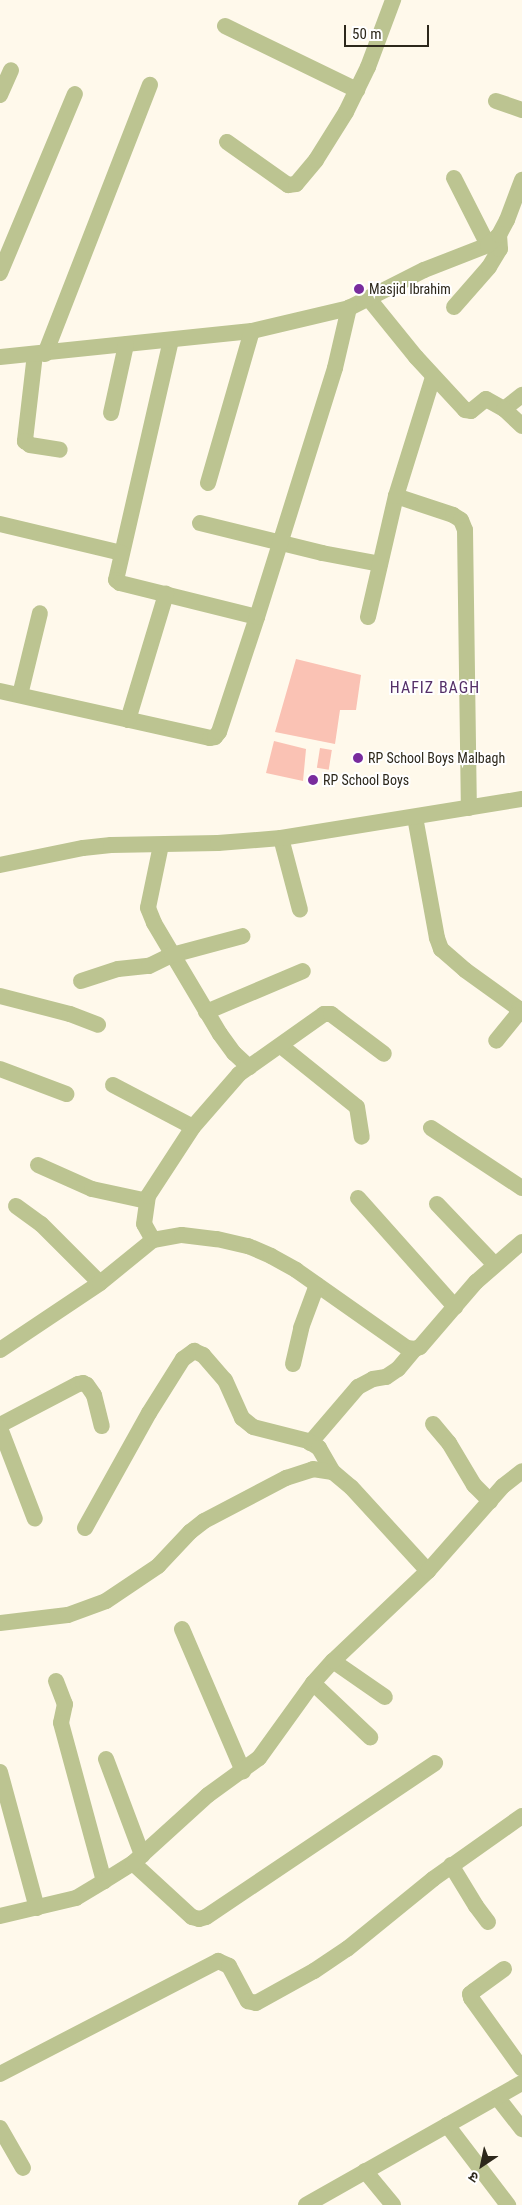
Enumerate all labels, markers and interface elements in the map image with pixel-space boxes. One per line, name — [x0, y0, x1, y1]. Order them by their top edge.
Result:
scale bar — [347, 15, 432, 47]
text: 50 m — [352, 25, 382, 43]
place label: Masjid Ibrahim — [369, 281, 451, 297]
marker: Masjid Ibrahim — [353, 283, 365, 295]
district label: HAFIZ BAGH — [389, 678, 481, 698]
place label: RP School Boys Malbagh — [368, 750, 505, 766]
marker: RP School Boys Malbagh — [352, 752, 364, 764]
place label: RP School Boys — [323, 772, 409, 788]
marker: RP School Boys — [307, 774, 319, 786]
north arrow — [457, 2140, 507, 2190]
text: उ — [466, 2169, 481, 2186]

